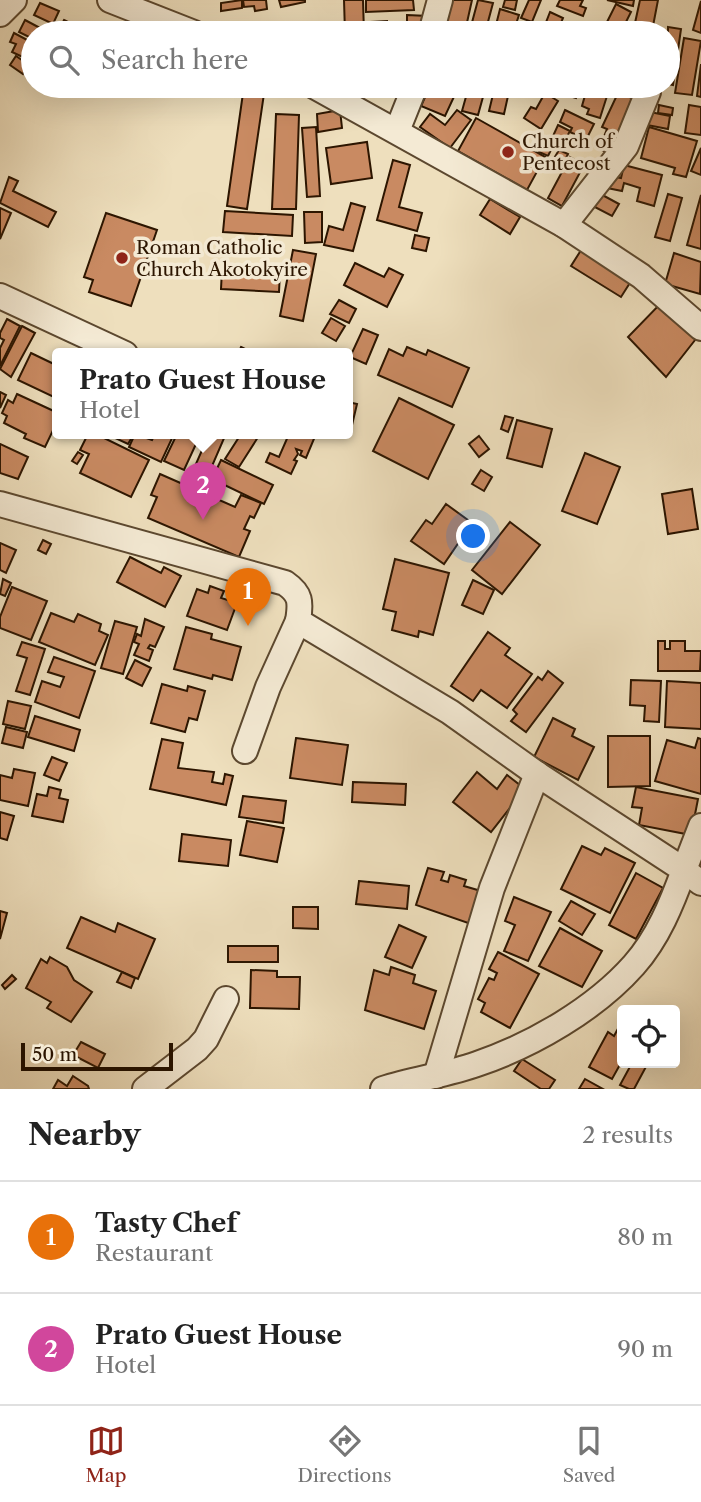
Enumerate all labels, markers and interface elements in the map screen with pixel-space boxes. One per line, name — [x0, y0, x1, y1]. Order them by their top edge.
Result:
search box — [21, 21, 680, 98]
icon: search — [45, 41, 83, 79]
text: Search here — [101, 44, 248, 76]
place label: Church of Pentecost — [522, 130, 616, 175]
marker: Church of Pentecost — [500, 144, 516, 160]
place label: Roman Catholic Church Akotokyire — [136, 236, 308, 281]
marker: Roman Catholic Church Akotokyire — [114, 250, 130, 266]
popup — [52, 348, 353, 439]
text: Prato Guest House — [79, 364, 326, 396]
text: Hotel — [79, 396, 140, 424]
pin: 2 — [180, 462, 226, 520]
your location — [456, 519, 490, 553]
pin: 1 — [225, 568, 271, 626]
map controls — [617, 1005, 680, 1068]
button: locate — [617, 1005, 680, 1068]
scale bar — [21, 1040, 173, 1072]
text: 50 m — [32, 1043, 77, 1066]
text: Nearby — [28, 1116, 141, 1153]
text: 2 results — [582, 1121, 673, 1149]
text: Tasty Chef — [95, 1207, 237, 1239]
text: 1 — [46, 1223, 56, 1251]
text: 80 m — [617, 1223, 673, 1251]
text: Restaurant — [95, 1239, 213, 1267]
text: Prato Guest House — [95, 1319, 342, 1351]
text: 2 — [44, 1335, 58, 1363]
text: 90 m — [617, 1335, 673, 1363]
text: Hotel — [95, 1351, 156, 1379]
tab: Map — [86, 1422, 126, 1487]
tab: Directions — [298, 1422, 391, 1487]
tab: Saved — [563, 1422, 615, 1487]

